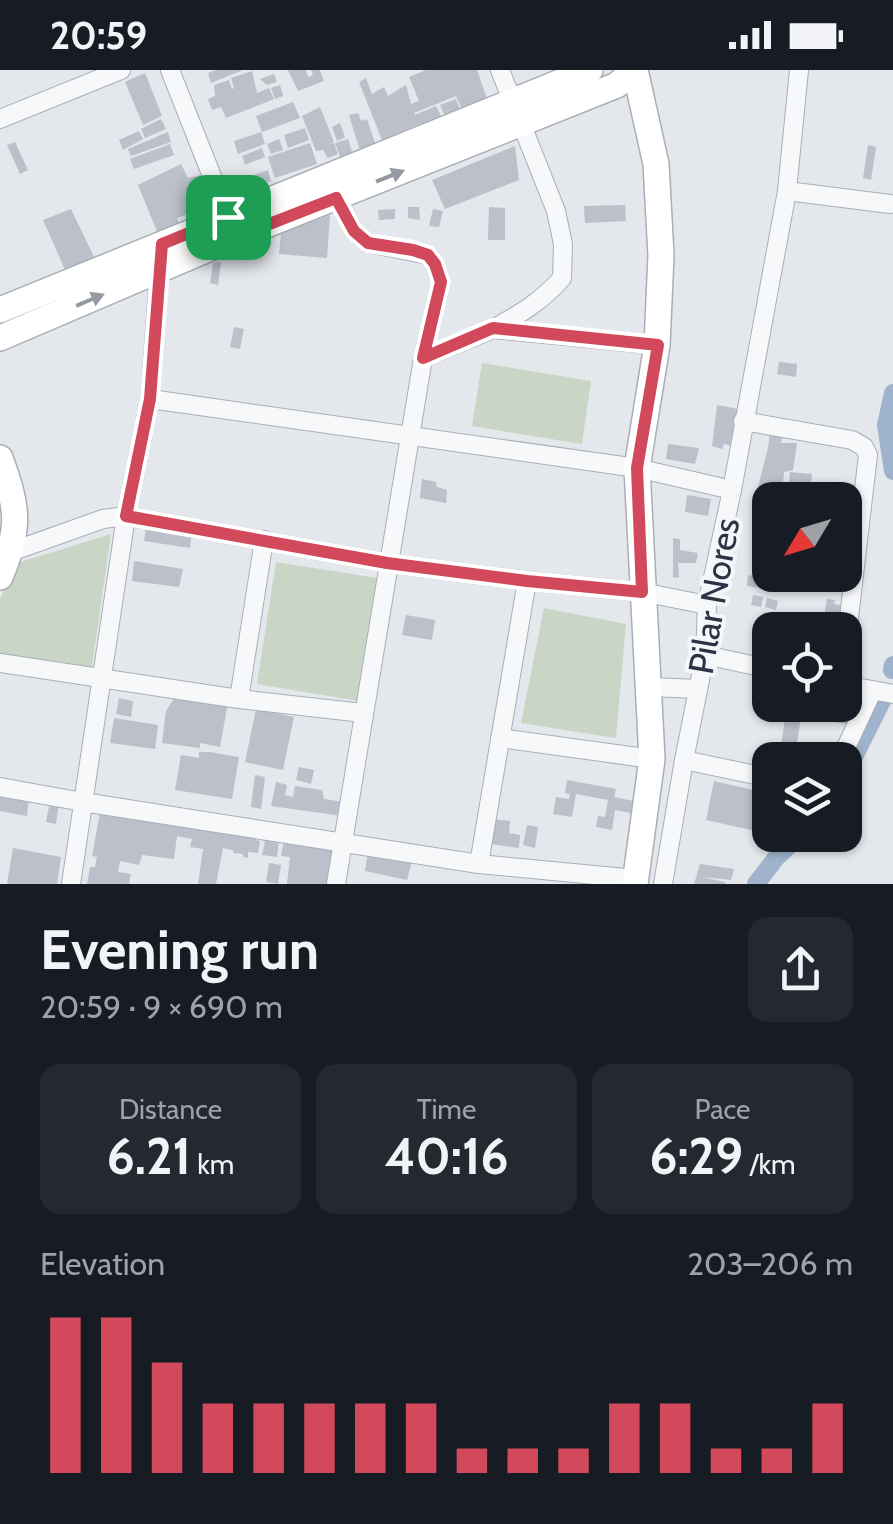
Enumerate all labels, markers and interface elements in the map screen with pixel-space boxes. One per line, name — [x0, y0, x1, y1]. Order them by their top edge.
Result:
text: 20:59 — [50, 12, 147, 59]
one-way arrow — [375, 167, 405, 183]
pin — [186, 175, 271, 260]
icon: arrive — [201, 190, 256, 245]
one-way arrow — [75, 292, 105, 308]
north arrow — [752, 482, 862, 592]
map controls — [752, 482, 862, 852]
street label: Pilar Nores — [679, 515, 748, 677]
button: locate — [752, 612, 862, 722]
button: layers — [752, 742, 862, 852]
text: Evening run — [40, 916, 319, 983]
button: share — [748, 917, 853, 1022]
text: 20:59 · 9 × 690 m — [40, 987, 283, 1026]
text: Distance — [119, 1092, 222, 1126]
text: Time — [417, 1092, 476, 1126]
text: Pace — [695, 1092, 750, 1126]
text: 6.21 — [107, 1126, 191, 1187]
text: 40:16 — [384, 1126, 509, 1187]
text: 6:29 — [649, 1126, 743, 1187]
text: km — [191, 1147, 234, 1181]
text: /km — [743, 1147, 796, 1181]
text: Elevation — [40, 1244, 165, 1283]
text: 203–206 m — [687, 1244, 853, 1283]

